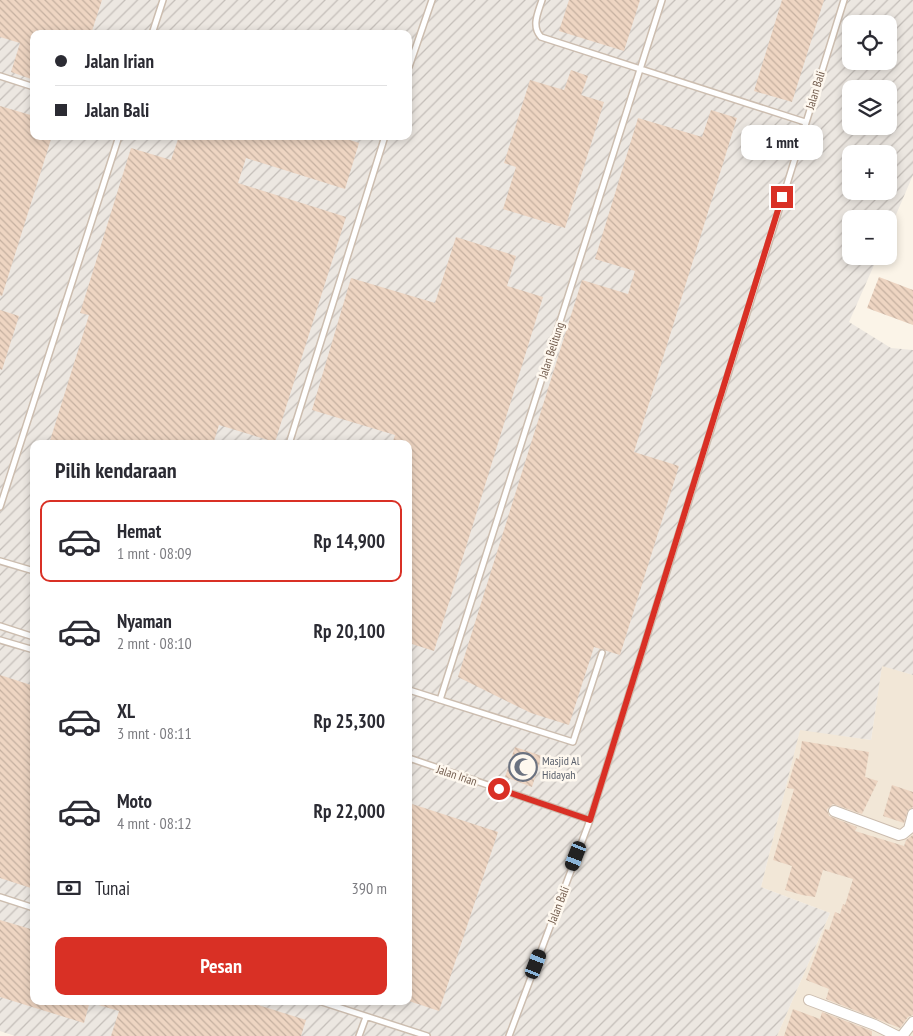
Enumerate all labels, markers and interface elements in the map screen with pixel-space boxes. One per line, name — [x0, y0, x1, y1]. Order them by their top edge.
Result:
map controls — [842, 15, 897, 265]
button: locate — [842, 15, 897, 70]
text: Jalan Irian — [85, 49, 154, 73]
street label: Jalan Bali — [802, 69, 828, 112]
button: layers — [842, 80, 897, 135]
text: Jalan Bali — [85, 98, 149, 122]
callout: 1 mnt — [741, 124, 823, 160]
text: 1 mnt — [765, 132, 799, 152]
button: + — [842, 145, 897, 200]
route end — [771, 186, 793, 208]
button: − — [842, 210, 897, 265]
street label: Jalan Belitung — [535, 320, 567, 381]
text: Pilih kendaraan — [55, 456, 177, 484]
icon: car — [57, 519, 102, 564]
text: Hemat — [117, 519, 161, 543]
text: Rp 14,900 — [314, 529, 385, 553]
text: 1 mnt · 08:09 — [117, 543, 192, 563]
icon: car — [57, 609, 102, 654]
text: Nyaman — [117, 609, 172, 633]
text: Rp 20,100 — [314, 619, 385, 643]
text: 2 mnt · 08:10 — [117, 633, 192, 653]
icon: car — [57, 699, 102, 744]
text: XL — [117, 699, 135, 723]
text: Rp 25,300 — [314, 709, 385, 733]
text: 3 mnt · 08:11 — [117, 723, 192, 743]
mosque icon: Masjid Al Hidayah — [508, 752, 538, 782]
place label: Masjid Al Hidayah — [542, 753, 580, 782]
street label: Jalan Irian — [434, 761, 479, 789]
route start — [488, 778, 510, 800]
icon: car — [57, 789, 102, 834]
text: Moto — [117, 789, 152, 813]
text: Rp 22,000 — [314, 799, 385, 823]
text: 4 mnt · 08:12 — [117, 813, 192, 833]
car — [563, 839, 588, 873]
icon: cash — [55, 874, 83, 902]
text: Tunai — [95, 876, 130, 900]
text: 390 m — [352, 878, 387, 898]
street label: Jalan Bali — [544, 884, 572, 927]
button: Pesan — [55, 937, 387, 995]
car — [523, 947, 548, 981]

